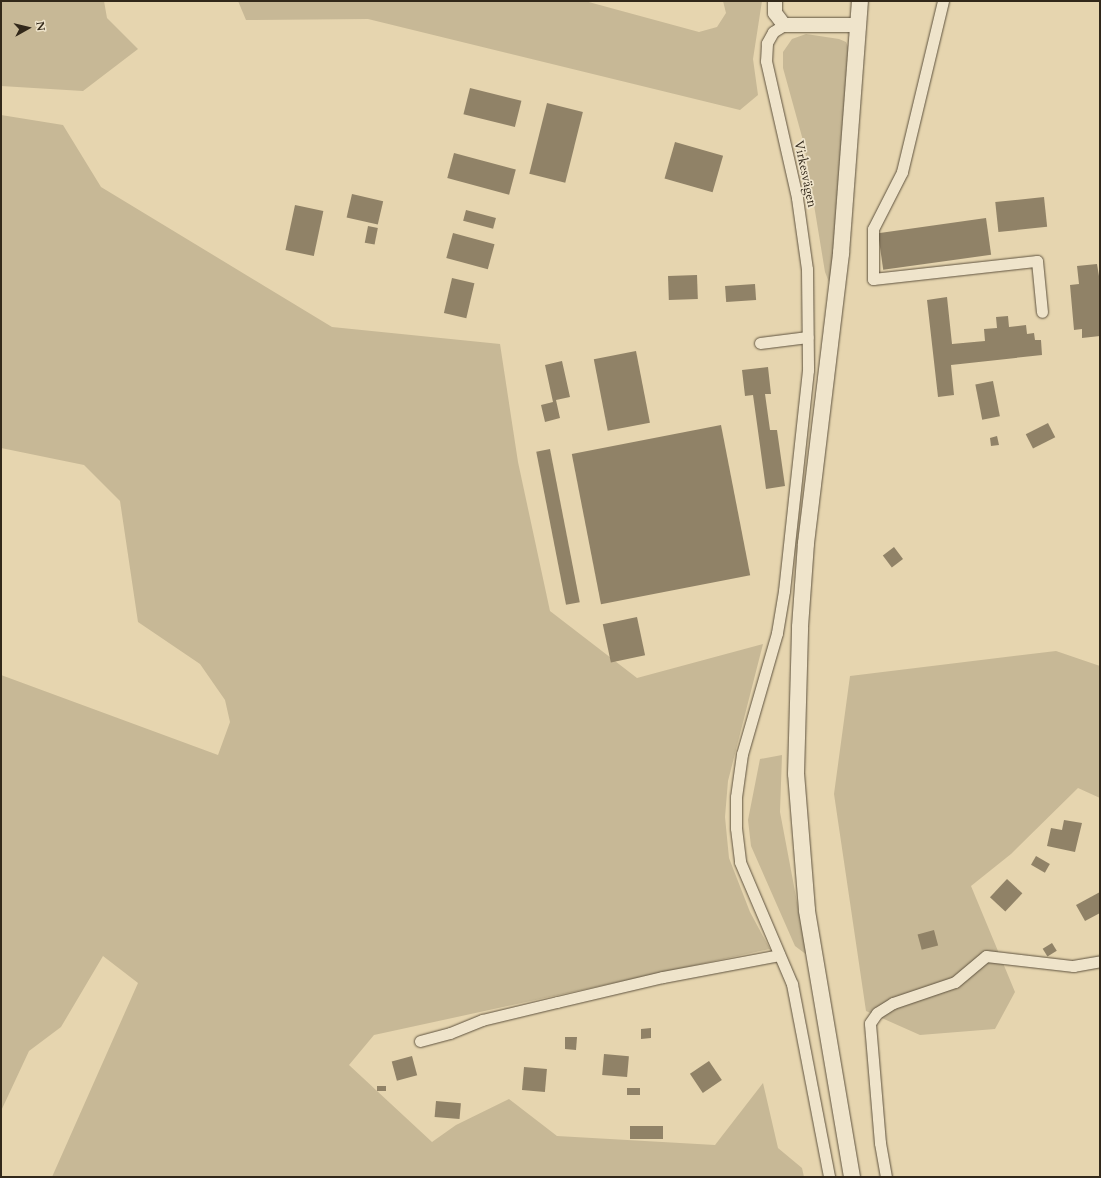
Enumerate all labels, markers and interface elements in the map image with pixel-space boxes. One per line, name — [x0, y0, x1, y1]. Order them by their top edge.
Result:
north arrow — [8, 8, 48, 48]
text: N — [32, 20, 48, 32]
street label: Virkesvägen — [790, 139, 820, 209]

